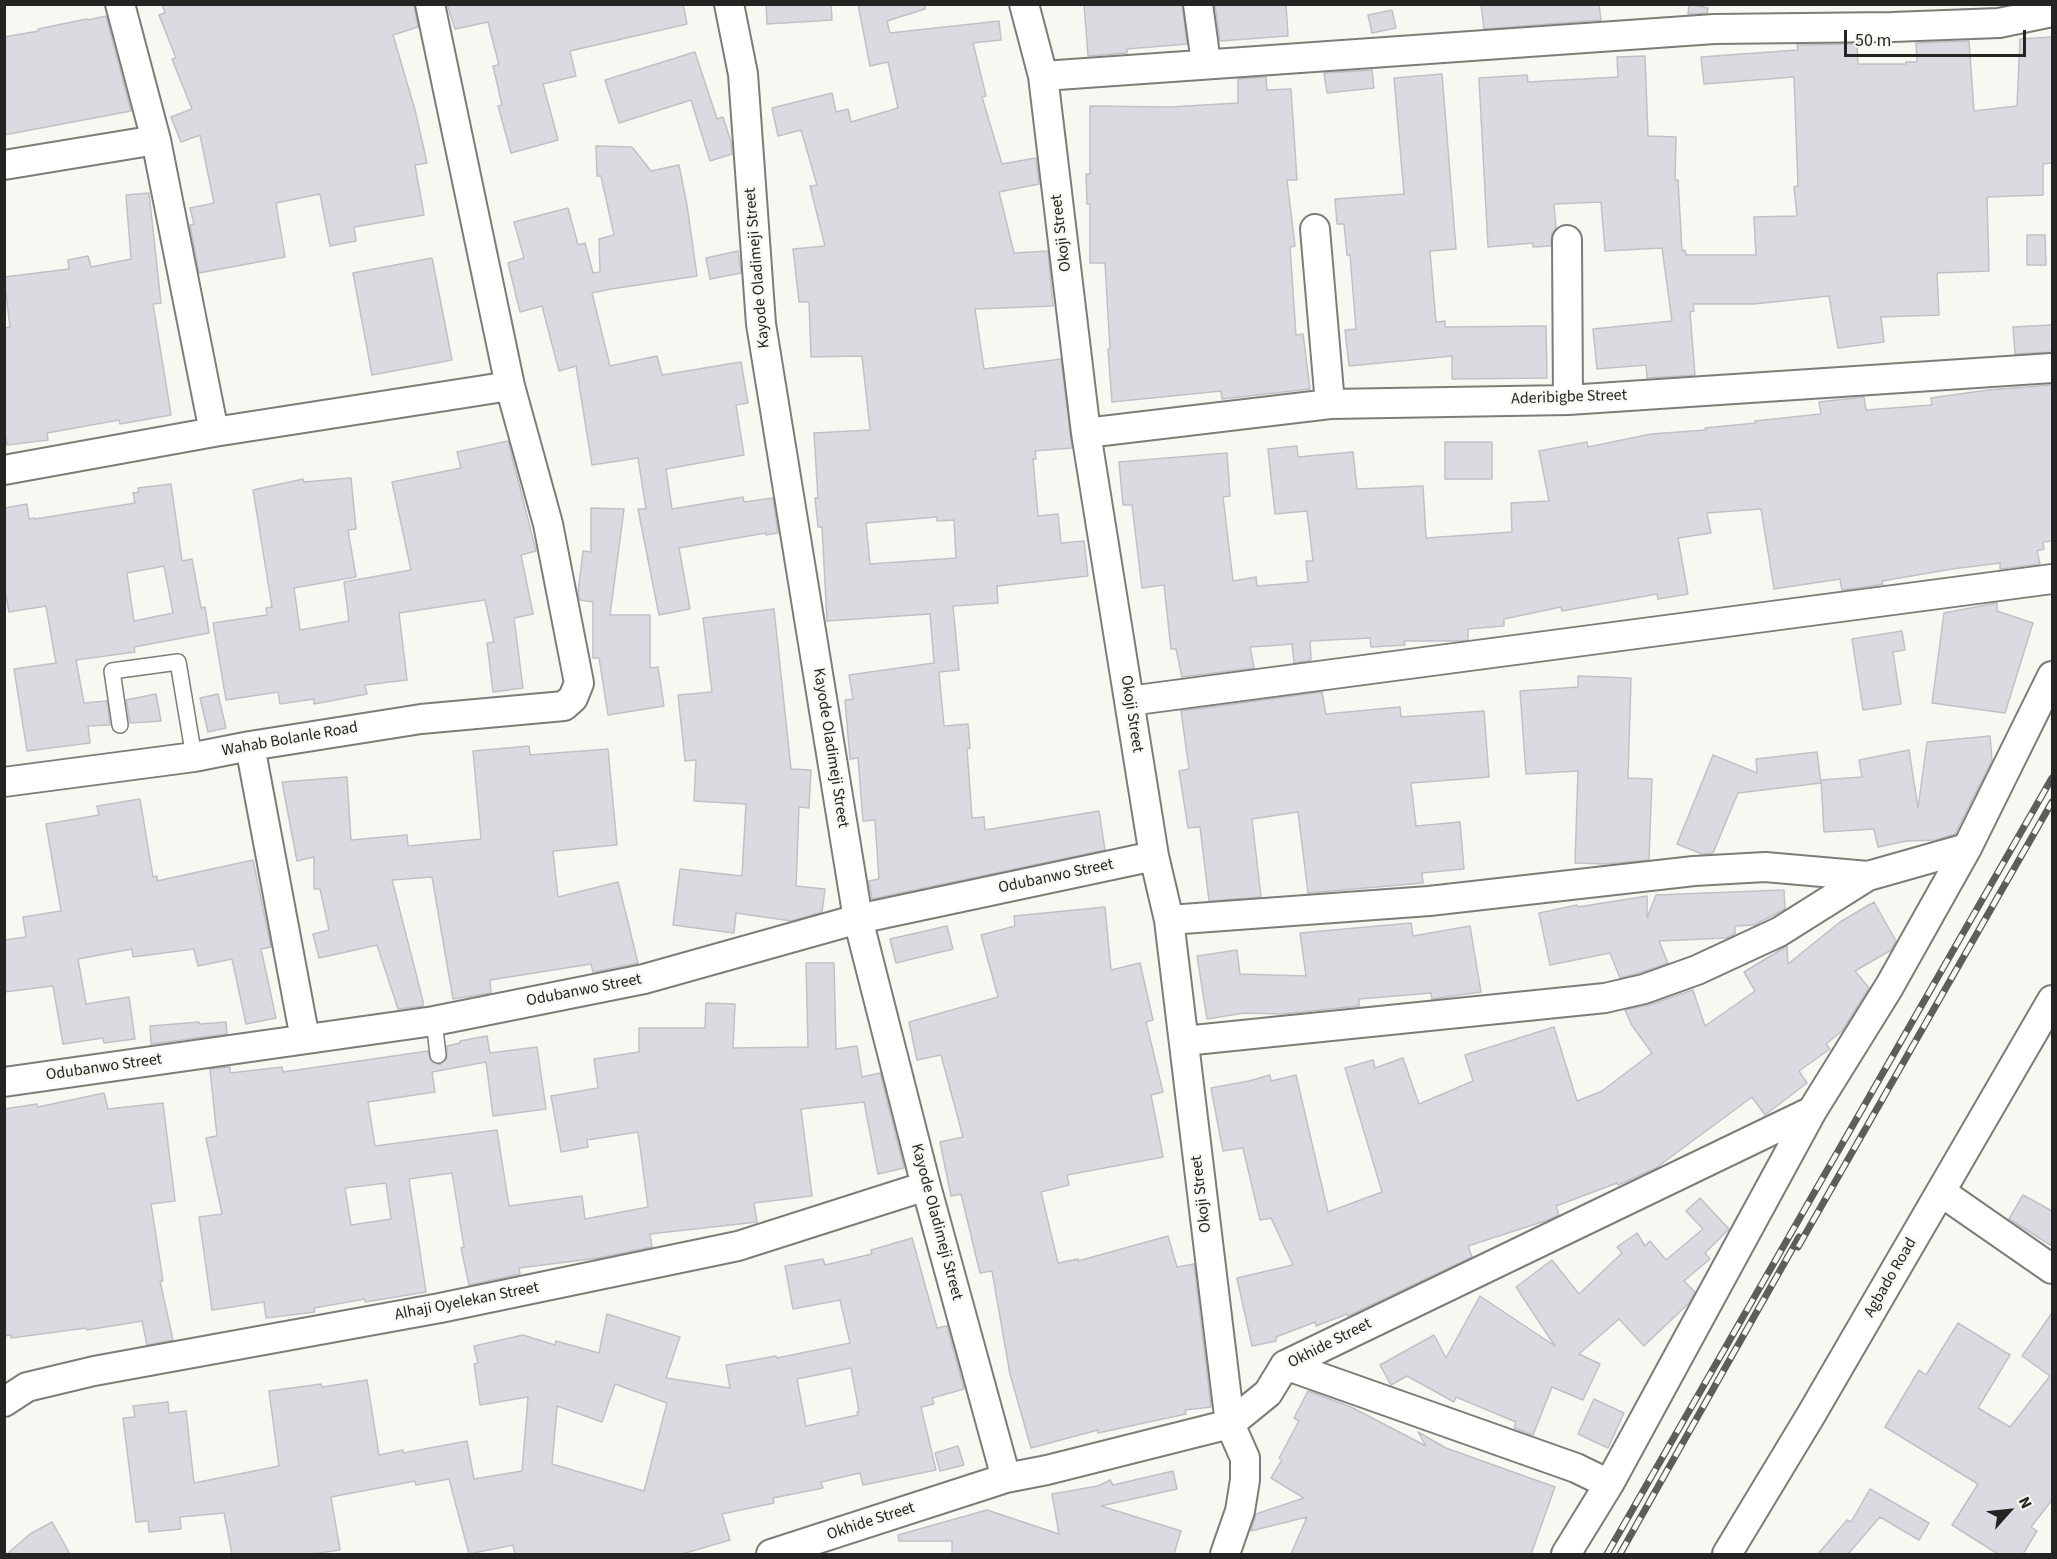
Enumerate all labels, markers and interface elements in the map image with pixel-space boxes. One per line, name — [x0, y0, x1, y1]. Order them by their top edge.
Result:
scale bar — [1847, 18, 2028, 56]
text: 50 m — [1855, 28, 1891, 53]
street label: Kayode Oladimeji Street — [741, 187, 775, 349]
street label: Okoji Street — [1048, 193, 1076, 273]
street label: Aderibigbe Street — [1511, 386, 1627, 410]
street label: Kayode Oladimeji Street — [808, 667, 852, 829]
street label: Okoji Street — [1115, 674, 1147, 754]
street label: Wahab Bolanle Road — [221, 719, 359, 761]
street label: Odubanwo Street — [997, 855, 1115, 899]
street label: Odubanwo Street — [525, 970, 643, 1012]
street label: Odubanwo Street — [45, 1050, 163, 1086]
street label: Kayode Oladimeji Street — [906, 1142, 966, 1302]
street label: Okoji Street — [1188, 1154, 1216, 1234]
street label: Agbado Road — [1861, 1235, 1921, 1321]
street label: Alhaji Oyelekan Street — [393, 1279, 541, 1325]
street label: Okhide Street — [1285, 1315, 1375, 1373]
north arrow — [1979, 1481, 2039, 1541]
text: N — [2013, 1493, 2037, 1513]
street label: Okhide Street — [825, 1499, 917, 1545]

